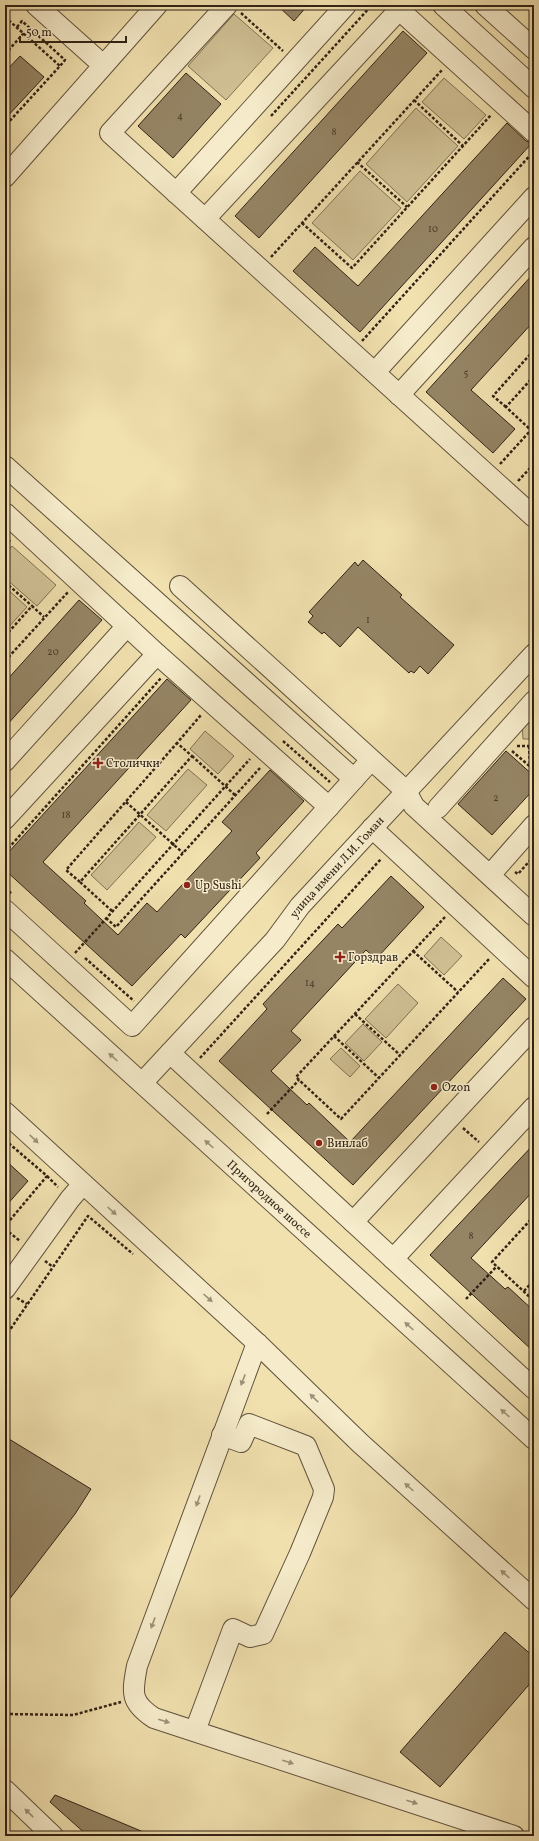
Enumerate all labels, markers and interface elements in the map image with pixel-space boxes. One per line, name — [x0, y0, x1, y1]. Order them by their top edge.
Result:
scale bar — [20, 18, 126, 44]
text: 50 m — [26, 25, 52, 41]
house number: 4 — [177, 109, 183, 123]
house number: 8 — [331, 125, 337, 139]
house number: 10 — [428, 222, 438, 236]
house number: 5 — [464, 366, 469, 380]
house number: 1 — [366, 613, 370, 627]
house number: 20 — [47, 645, 59, 659]
place label: Столички — [106, 756, 160, 772]
marker: Столички — [93, 758, 103, 768]
house number: 2 — [493, 791, 499, 805]
house number: 18 — [62, 808, 70, 822]
street label: улица имени Л.И. Гоман — [287, 813, 388, 922]
place label: Up Sushi — [195, 878, 242, 894]
marker: Up Sushi — [182, 880, 192, 890]
place label: Горздрав — [348, 950, 398, 966]
marker: Горздрав — [335, 952, 345, 962]
house number: 14 — [305, 976, 315, 990]
one-way arrow — [108, 1052, 118, 1061]
place label: Ozon — [442, 1080, 470, 1096]
marker: Ozon — [429, 1082, 439, 1092]
one-way arrow — [29, 1134, 39, 1144]
place label: Винлаб — [327, 1136, 368, 1152]
marker: Винлаб — [314, 1138, 324, 1148]
one-way arrow — [204, 1139, 214, 1149]
street label: Пригородное шоссе — [223, 1157, 315, 1242]
one-way arrow — [107, 1206, 117, 1215]
house number: 8 — [468, 1229, 474, 1243]
one-way arrow — [203, 1294, 213, 1303]
one-way arrow — [404, 1321, 414, 1330]
one-way arrow — [239, 1374, 245, 1386]
one-way arrow — [309, 1393, 319, 1403]
one-way arrow — [500, 1408, 510, 1418]
one-way arrow — [403, 1482, 414, 1491]
one-way arrow — [194, 1496, 200, 1508]
one-way arrow — [500, 1569, 510, 1579]
one-way arrow — [149, 1618, 155, 1630]
one-way arrow — [159, 1719, 171, 1725]
one-way arrow — [282, 1759, 294, 1765]
one-way arrow — [406, 1800, 418, 1806]
one-way arrow — [24, 1808, 34, 1818]

